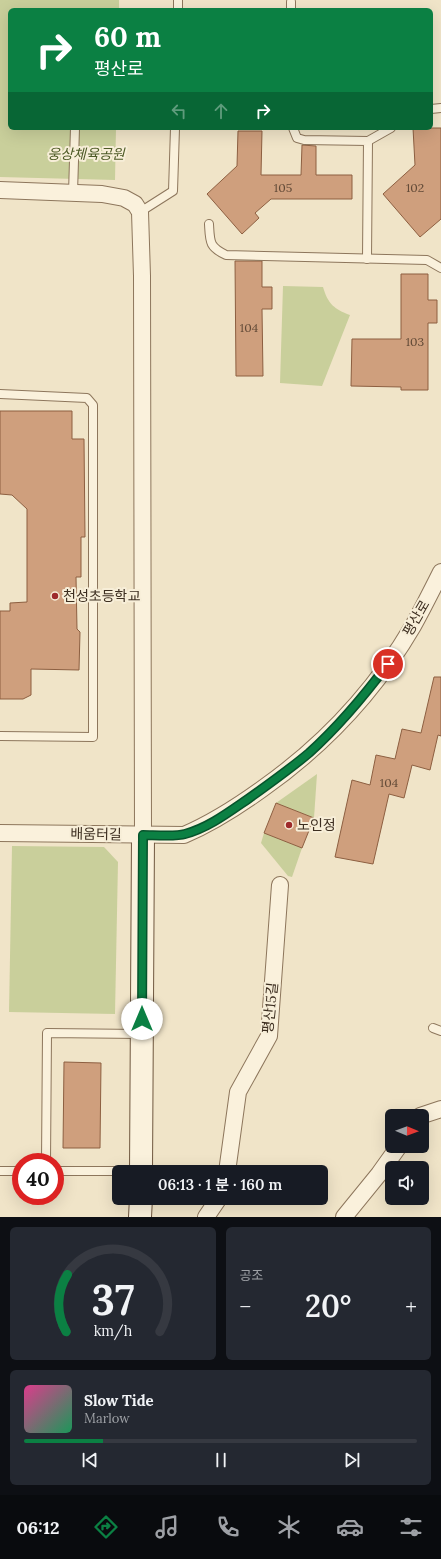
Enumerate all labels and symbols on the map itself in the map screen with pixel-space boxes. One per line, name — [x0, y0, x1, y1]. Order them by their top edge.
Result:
park label: 웅상체육공원 — [47, 145, 126, 163]
house number: 105 — [274, 180, 292, 195]
house number: 102 — [406, 180, 424, 195]
house number: 104 — [240, 320, 259, 335]
house number: 103 — [406, 334, 425, 349]
place label: 천성초등학교 — [63, 587, 140, 605]
marker: 천성초등학교 — [50, 591, 60, 601]
street label: 평산로 — [399, 597, 434, 639]
pin — [371, 647, 405, 681]
house number: 104 — [380, 775, 399, 790]
place label: 노인정 — [297, 816, 336, 834]
marker: 노인정 — [284, 820, 294, 830]
street label: 배움터길 — [70, 825, 122, 843]
street label: 평산15길 — [258, 982, 282, 1034]
position arrow — [121, 998, 163, 1040]
north arrow — [385, 1109, 429, 1153]
speed limit sign: 40 — [12, 1153, 64, 1205]

